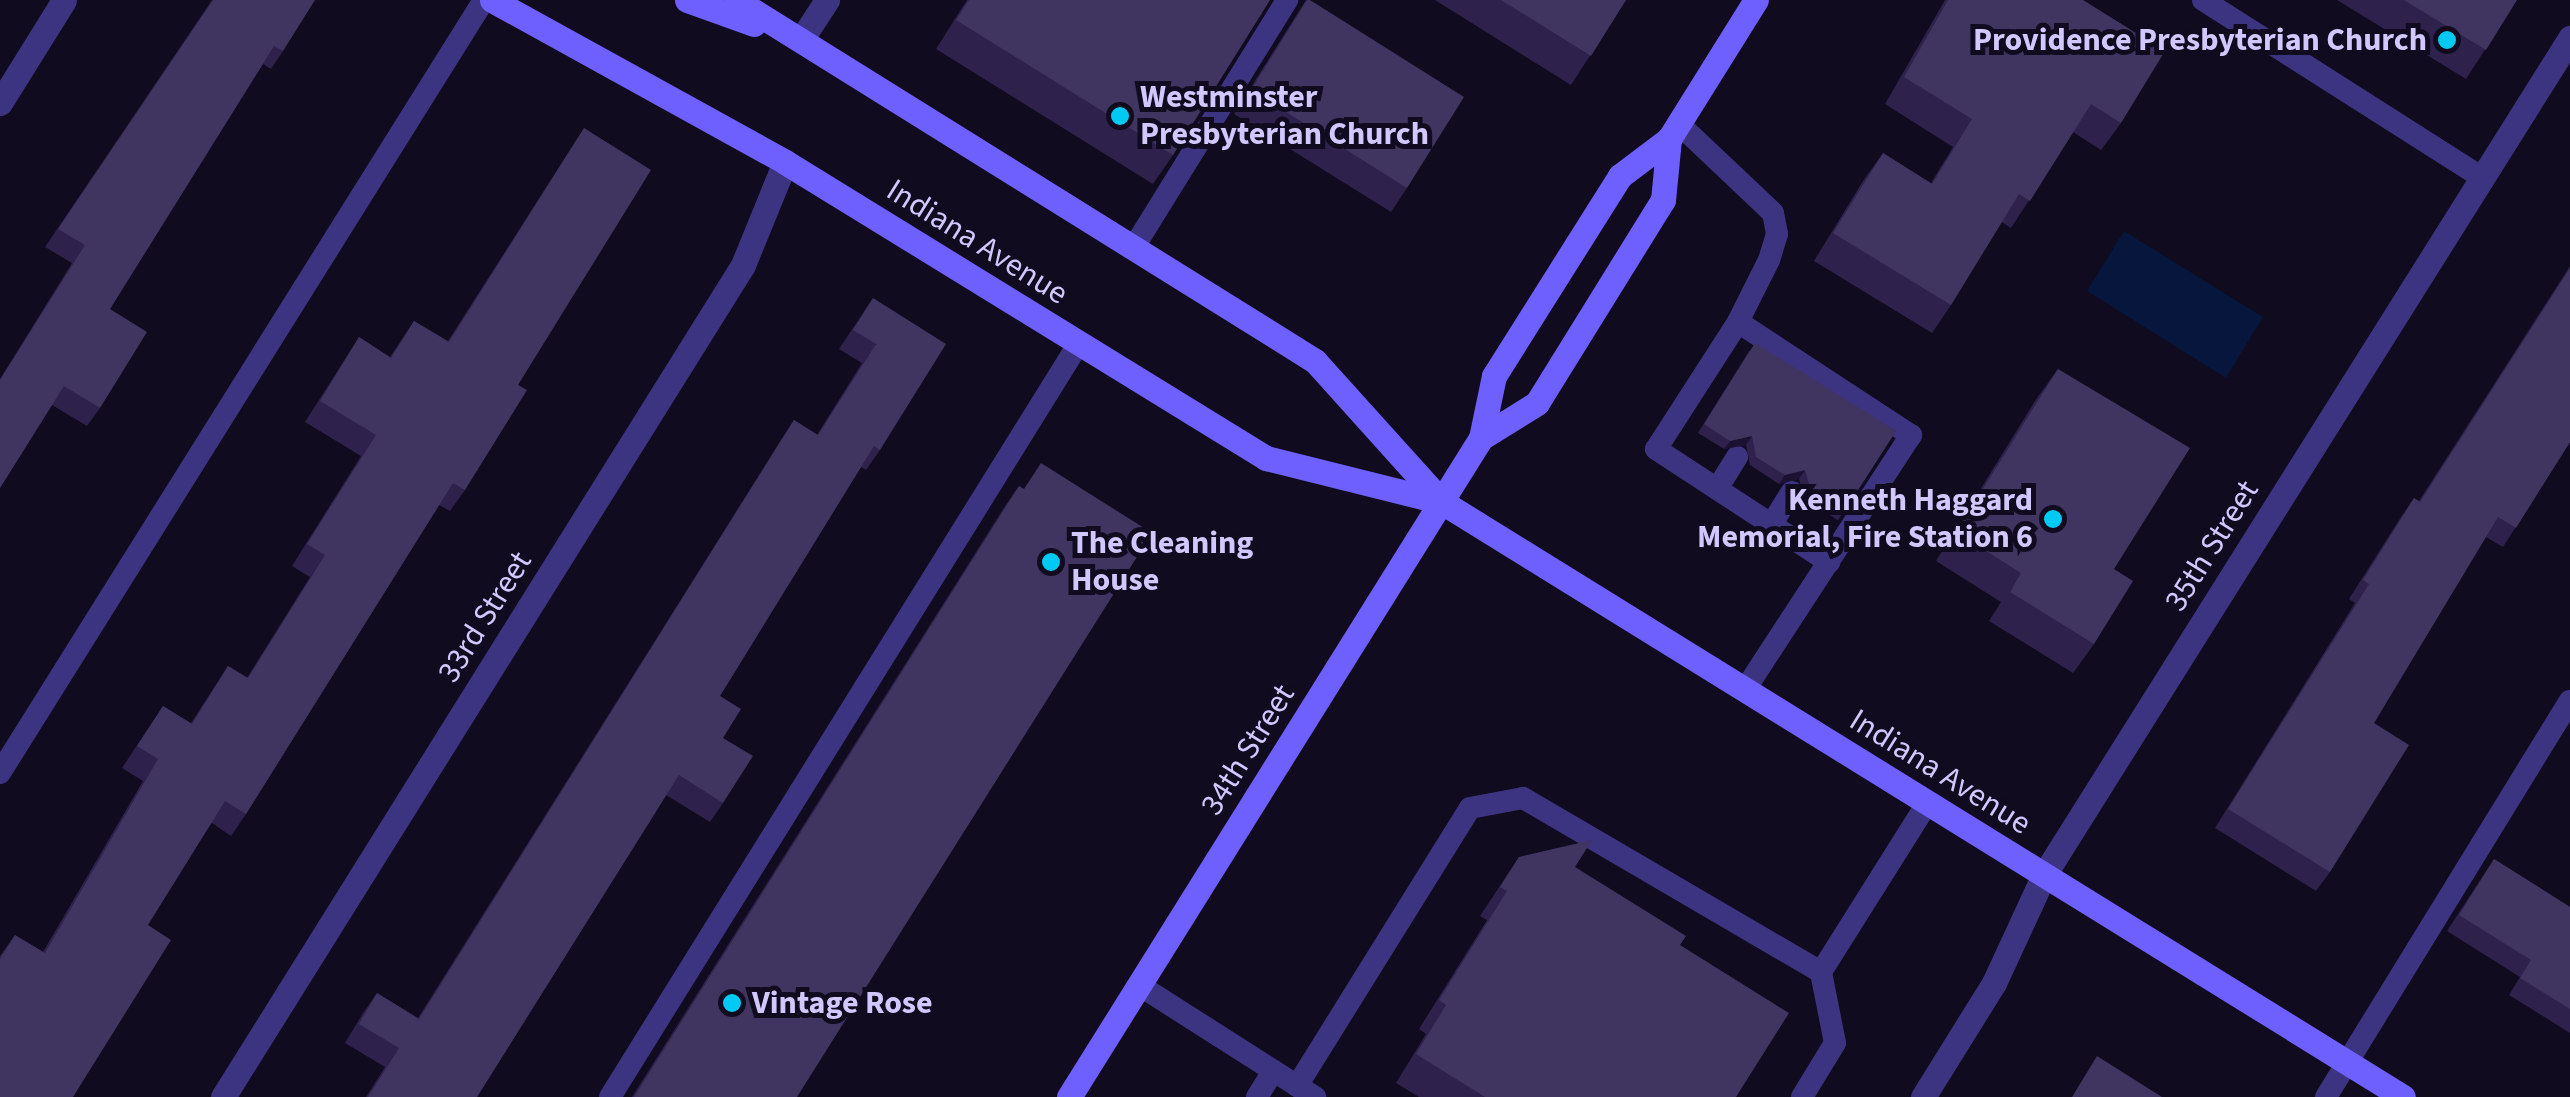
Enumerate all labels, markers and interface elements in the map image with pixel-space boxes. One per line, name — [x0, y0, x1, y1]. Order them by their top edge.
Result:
place label: Providence Presbyterian Church — [1973, 21, 2427, 59]
marker: Providence Presbyterian Church — [2436, 29, 2458, 51]
place label: Westminster Presbyterian Church — [1140, 79, 1429, 154]
marker: Westminster Presbyterian Church — [1109, 105, 1131, 127]
street label: Indiana Avenue — [879, 171, 1075, 313]
street label: 35th Street — [2157, 474, 2267, 618]
place label: Kenneth Haggard Memorial, Fire Station 6 — [1697, 482, 2033, 557]
marker: Kenneth Haggard Memorial, Fire Station 6 — [2042, 508, 2064, 530]
place label: The Cleaning House — [1071, 525, 1253, 600]
street label: 33rd Street — [430, 545, 540, 689]
marker: The Cleaning House — [1040, 551, 1062, 573]
street label: 34th Street — [1193, 678, 1303, 822]
street label: Indiana Avenue — [1842, 701, 2038, 843]
place label: Vintage Rose — [752, 984, 933, 1022]
marker: Vintage Rose — [721, 992, 743, 1014]

